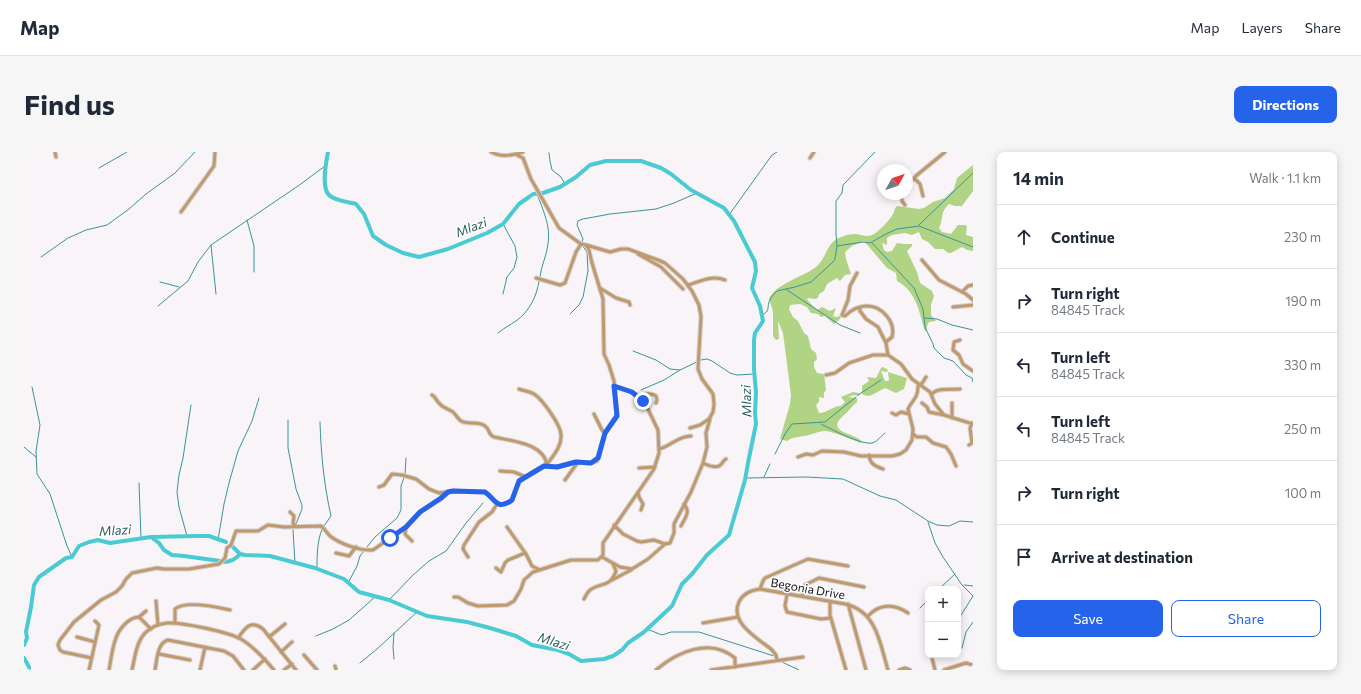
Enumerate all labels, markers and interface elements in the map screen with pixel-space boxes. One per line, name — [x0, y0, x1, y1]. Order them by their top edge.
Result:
text: Map — [20, 16, 59, 39]
text: Map — [1191, 19, 1219, 36]
text: Layers — [1241, 19, 1283, 36]
text: Share — [1305, 19, 1341, 36]
button: Directions — [1234, 86, 1337, 123]
text: Find us — [24, 87, 115, 121]
north arrow — [877, 164, 913, 200]
text: 14 min — [1013, 168, 1064, 189]
text: Walk · 1.1 km — [1249, 170, 1321, 186]
water label: Mlazi — [453, 214, 490, 240]
icon: ahead — [1013, 226, 1035, 248]
text: Continue — [1051, 228, 1115, 246]
text: 230 m — [1284, 229, 1321, 245]
text: Turn right — [1051, 284, 1120, 302]
icon: right — [1013, 290, 1035, 312]
text: 190 m — [1285, 293, 1321, 309]
text: 84845 Track — [1051, 302, 1125, 318]
text: Turn left — [1051, 348, 1110, 366]
icon: left — [1013, 354, 1035, 376]
text: 330 m — [1284, 357, 1321, 373]
text: 84845 Track — [1051, 366, 1125, 382]
water label: Mlazi — [737, 384, 755, 417]
route end — [634, 392, 652, 410]
text: Turn left — [1051, 412, 1110, 430]
icon: left — [1013, 418, 1035, 440]
text: 250 m — [1284, 421, 1321, 437]
text: 84845 Track — [1051, 430, 1125, 446]
icon: right — [1013, 482, 1035, 504]
text: Turn right — [1051, 484, 1120, 502]
text: 100 m — [1285, 485, 1321, 501]
water label: Mlazi — [98, 521, 132, 539]
route start — [381, 529, 399, 547]
icon: arrive — [1013, 546, 1035, 568]
text: Arrive at destination — [1051, 548, 1193, 566]
street label: Begonia Drive — [770, 575, 846, 601]
map controls — [925, 586, 961, 658]
button: + — [925, 586, 961, 622]
button: Save — [1013, 600, 1163, 637]
button: Share — [1171, 600, 1321, 637]
button: − — [925, 622, 961, 658]
water label: Mlazi — [536, 629, 572, 654]

